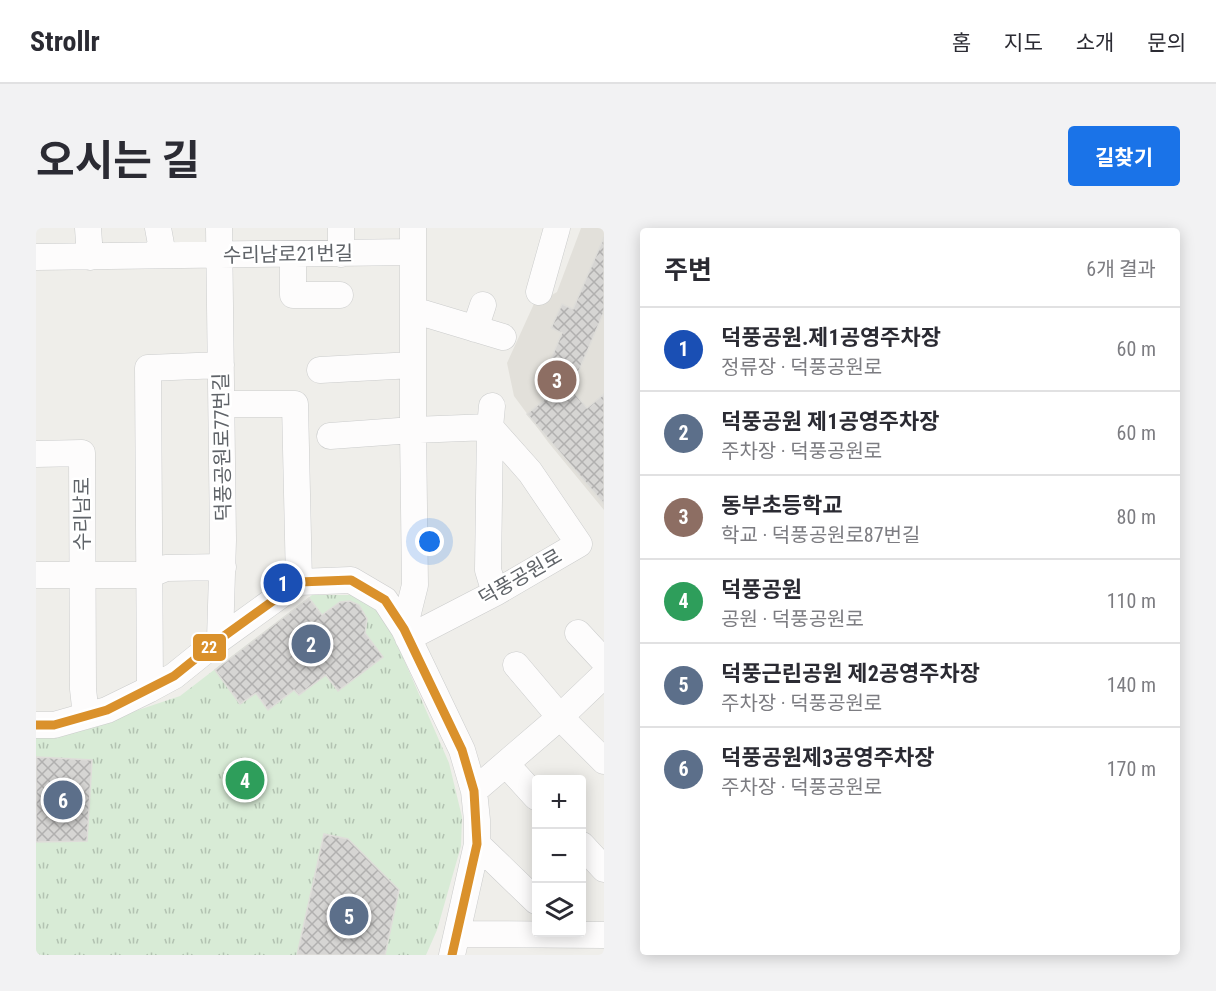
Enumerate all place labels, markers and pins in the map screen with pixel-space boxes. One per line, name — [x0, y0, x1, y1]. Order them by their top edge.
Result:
pin: 3 — [538, 358, 576, 402]
pin: 1 — [264, 560, 302, 606]
pin: 2 — [292, 622, 330, 666]
pin: 4 — [226, 758, 264, 802]
pin: 6 — [44, 778, 82, 822]
pin: 5 — [330, 894, 368, 938]

